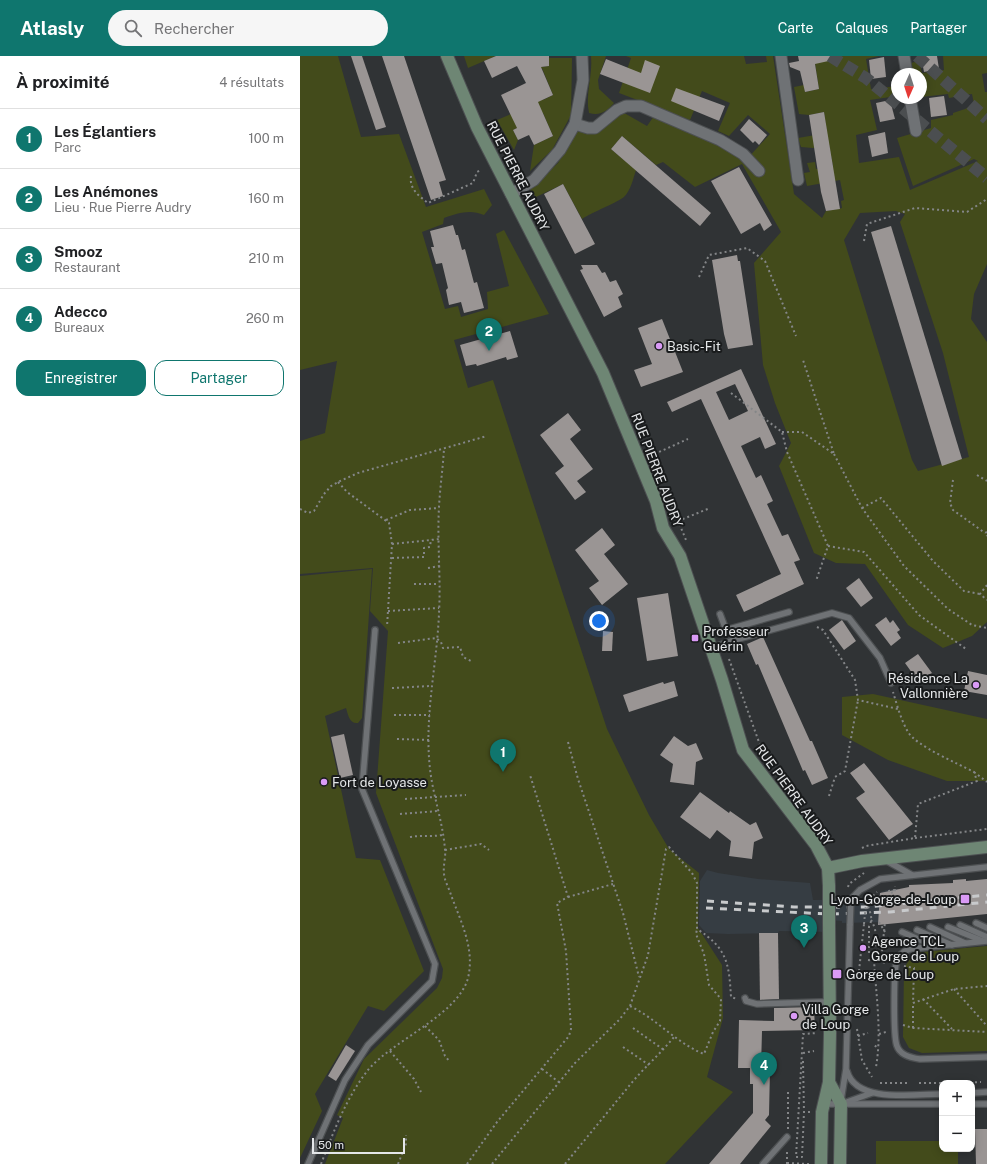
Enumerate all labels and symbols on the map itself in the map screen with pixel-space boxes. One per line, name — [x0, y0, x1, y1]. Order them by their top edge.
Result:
north arrow — [891, 68, 927, 104]
street label: RUE PIERRE AUDRY — [484, 119, 552, 234]
pin: 2 — [476, 318, 502, 351]
place label: Basic-Fit — [667, 339, 721, 354]
marker: Basic-Fit — [654, 341, 664, 351]
street label: RUE PIERRE AUDRY — [628, 411, 686, 529]
your location — [589, 611, 609, 631]
place label: Professeur Guérin — [703, 624, 769, 654]
marker: Professeur Guérin — [690, 633, 700, 643]
place label: Résidence La Vallonnière — [888, 671, 968, 701]
marker: Résidence La Vallonnière — [971, 680, 981, 690]
pin: 1 — [490, 739, 516, 772]
street label: RUE PIERRE AUDRY — [752, 742, 836, 849]
place label: Fort de Loyasse — [332, 775, 427, 790]
marker: Fort de Loyasse — [319, 777, 329, 787]
place label: Lyon-Gorge-de-Loup — [830, 892, 956, 907]
marker: Lyon-Gorge-de-Loup — [959, 893, 971, 905]
pin: 3 — [791, 915, 817, 948]
place label: Agence TCL Gorge de Loup — [871, 934, 959, 964]
marker: Agence TCL Gorge de Loup — [858, 943, 868, 953]
place label: Gorge de Loup — [846, 967, 934, 982]
marker: Gorge de Loup — [831, 968, 843, 980]
place label: Villa Gorge de Loup — [802, 1002, 869, 1032]
marker: Villa Gorge de Loup — [789, 1011, 799, 1021]
pin: 4 — [751, 1052, 777, 1085]
scale bar — [312, 1136, 405, 1155]

